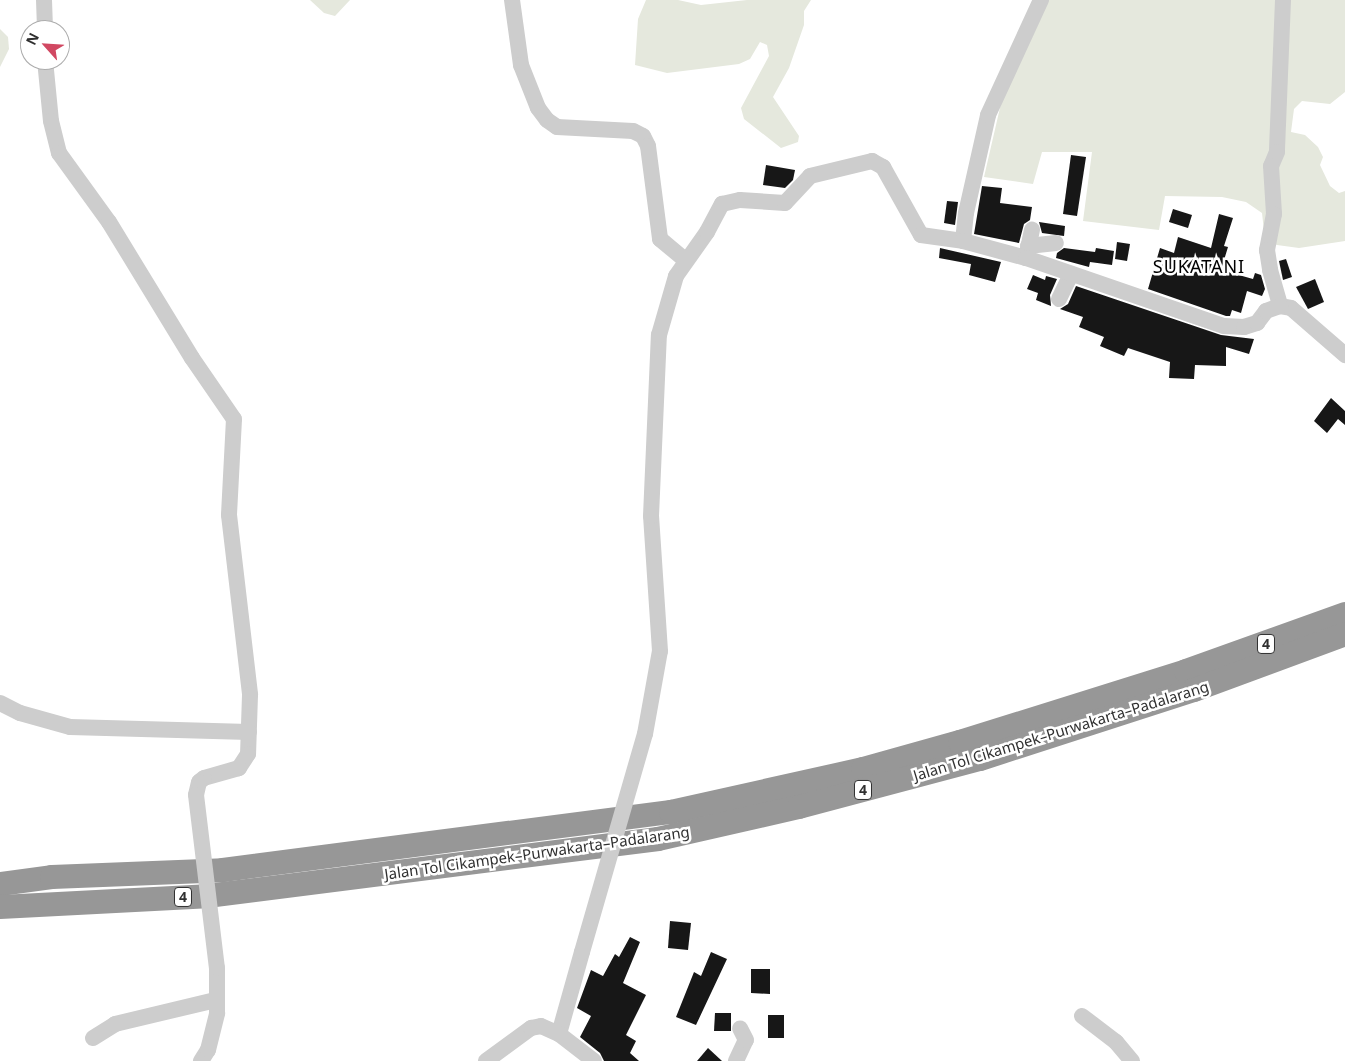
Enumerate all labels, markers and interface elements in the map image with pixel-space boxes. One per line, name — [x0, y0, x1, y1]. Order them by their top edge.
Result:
north arrow — [20, 20, 70, 70]
text: N — [21, 29, 43, 48]
district label: SUKATANI — [1152, 255, 1246, 277]
road number: 4 — [1256, 633, 1276, 656]
street label: Jalan Tol Cikampek–Purwakarta–Padalarang — [911, 677, 1211, 785]
road number: 4 — [853, 778, 873, 802]
street label: Jalan Tol Cikampek–Purwakarta–Padalarang — [383, 823, 691, 883]
road number: 4 — [173, 886, 193, 909]

